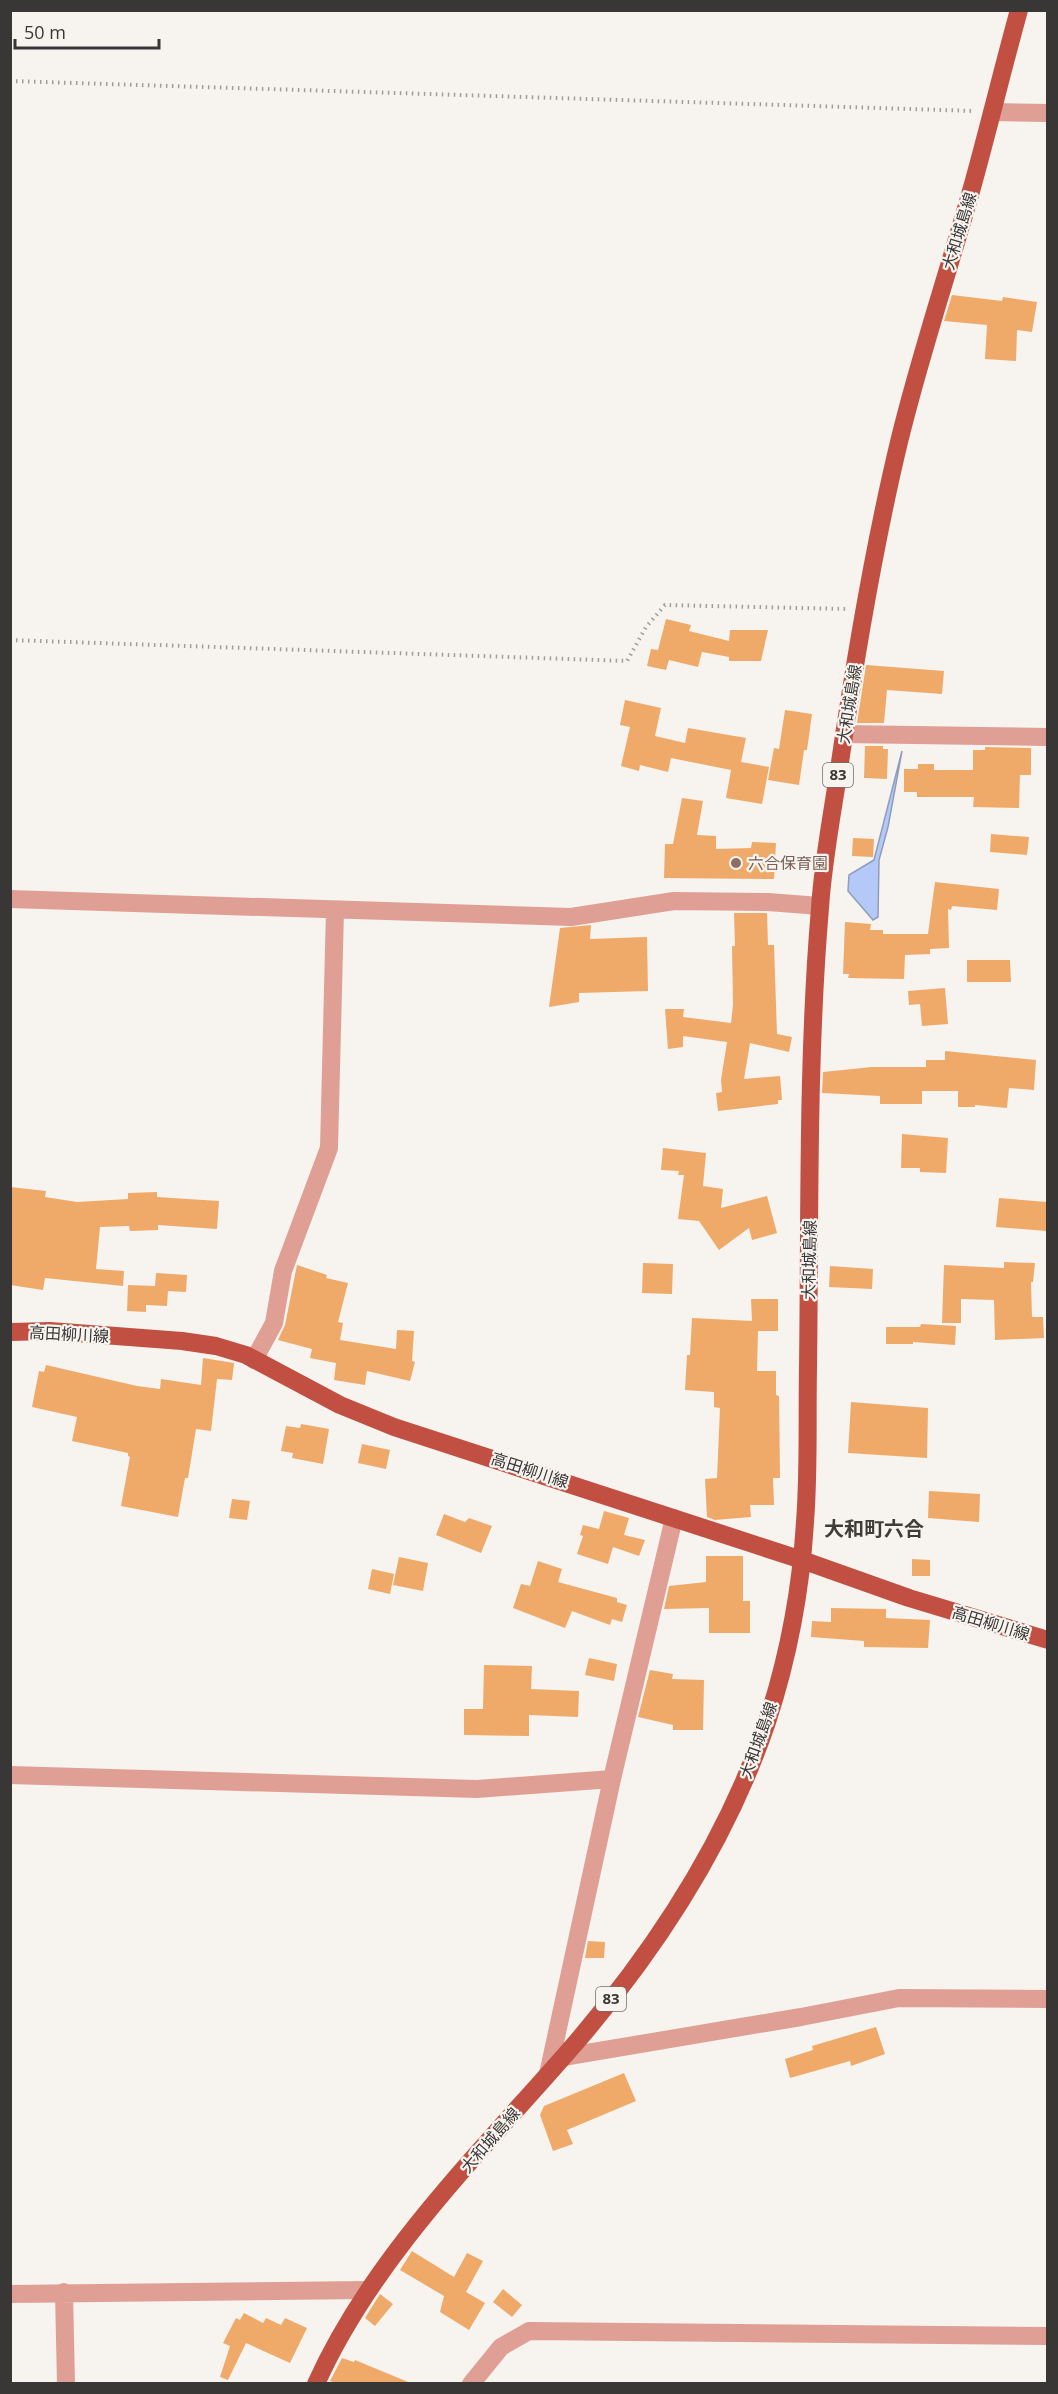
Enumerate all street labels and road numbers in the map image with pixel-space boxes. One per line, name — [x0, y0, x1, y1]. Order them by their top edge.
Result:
street label: 大和城島線 — [937, 190, 981, 272]
street label: 大和城島線 — [832, 663, 866, 745]
road number: 83 — [823, 763, 853, 787]
street label: 大和城島線 — [797, 1220, 821, 1300]
street label: 高田柳川線 — [28, 1321, 110, 1347]
street label: 高田柳川線 — [489, 1447, 571, 1493]
street label: 高田柳川線 — [950, 1601, 1032, 1645]
street label: 大和城島線 — [734, 1699, 782, 1781]
road number: 83 — [596, 1987, 626, 2011]
street label: 大和城島線 — [455, 2103, 525, 2177]

